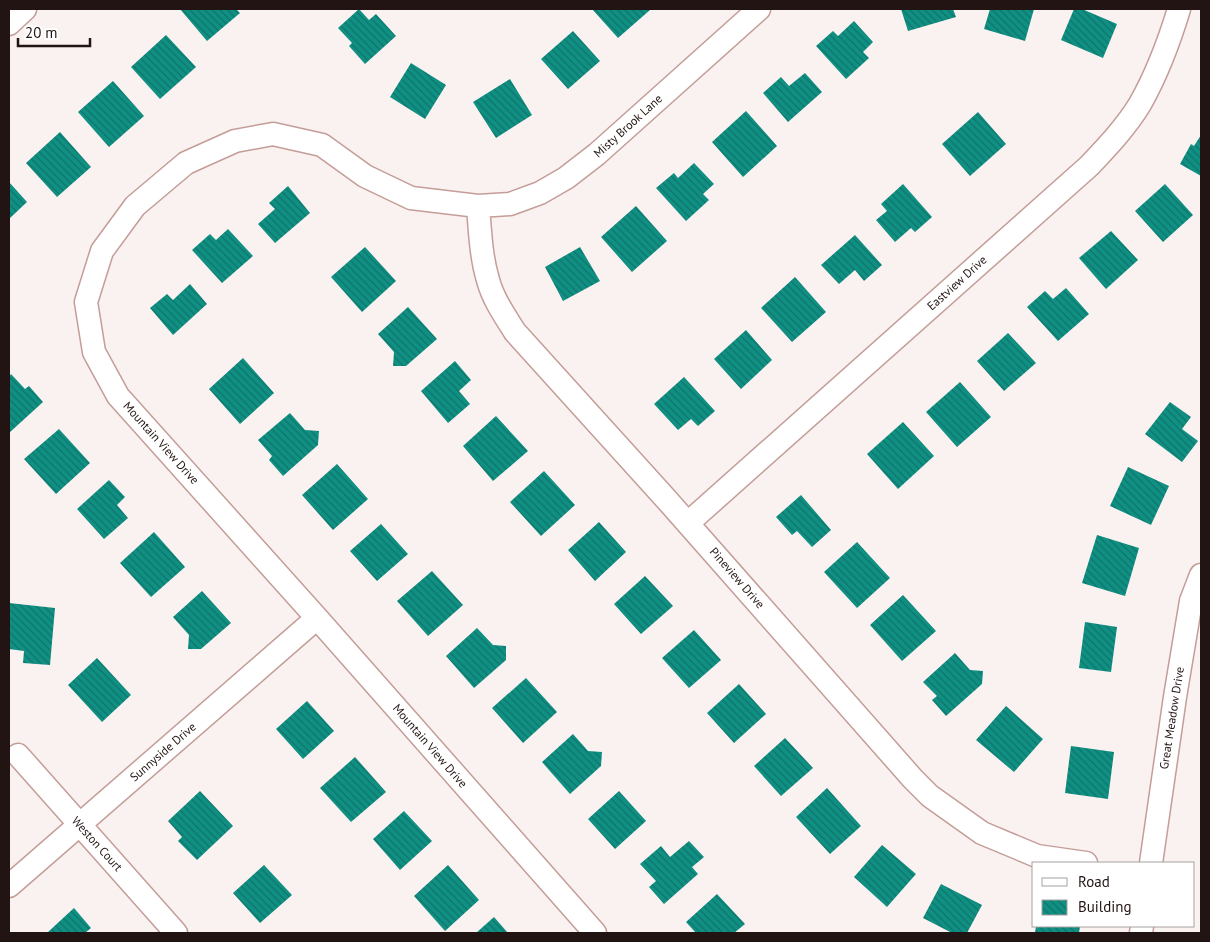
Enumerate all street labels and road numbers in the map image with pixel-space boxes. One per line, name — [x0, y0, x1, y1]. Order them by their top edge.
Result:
street label: Misty Brook Lane — [590, 91, 665, 160]
street label: Eastview Drive — [924, 252, 990, 313]
street label: Mountain View Drive — [120, 398, 202, 487]
street label: Pineview Drive — [707, 544, 768, 611]
street label: Great Meadow Drive — [1156, 666, 1187, 770]
street label: Mountain View Drive — [390, 701, 471, 791]
street label: Sunnyside Drive — [127, 719, 199, 784]
street label: Weston Court — [69, 813, 126, 874]

